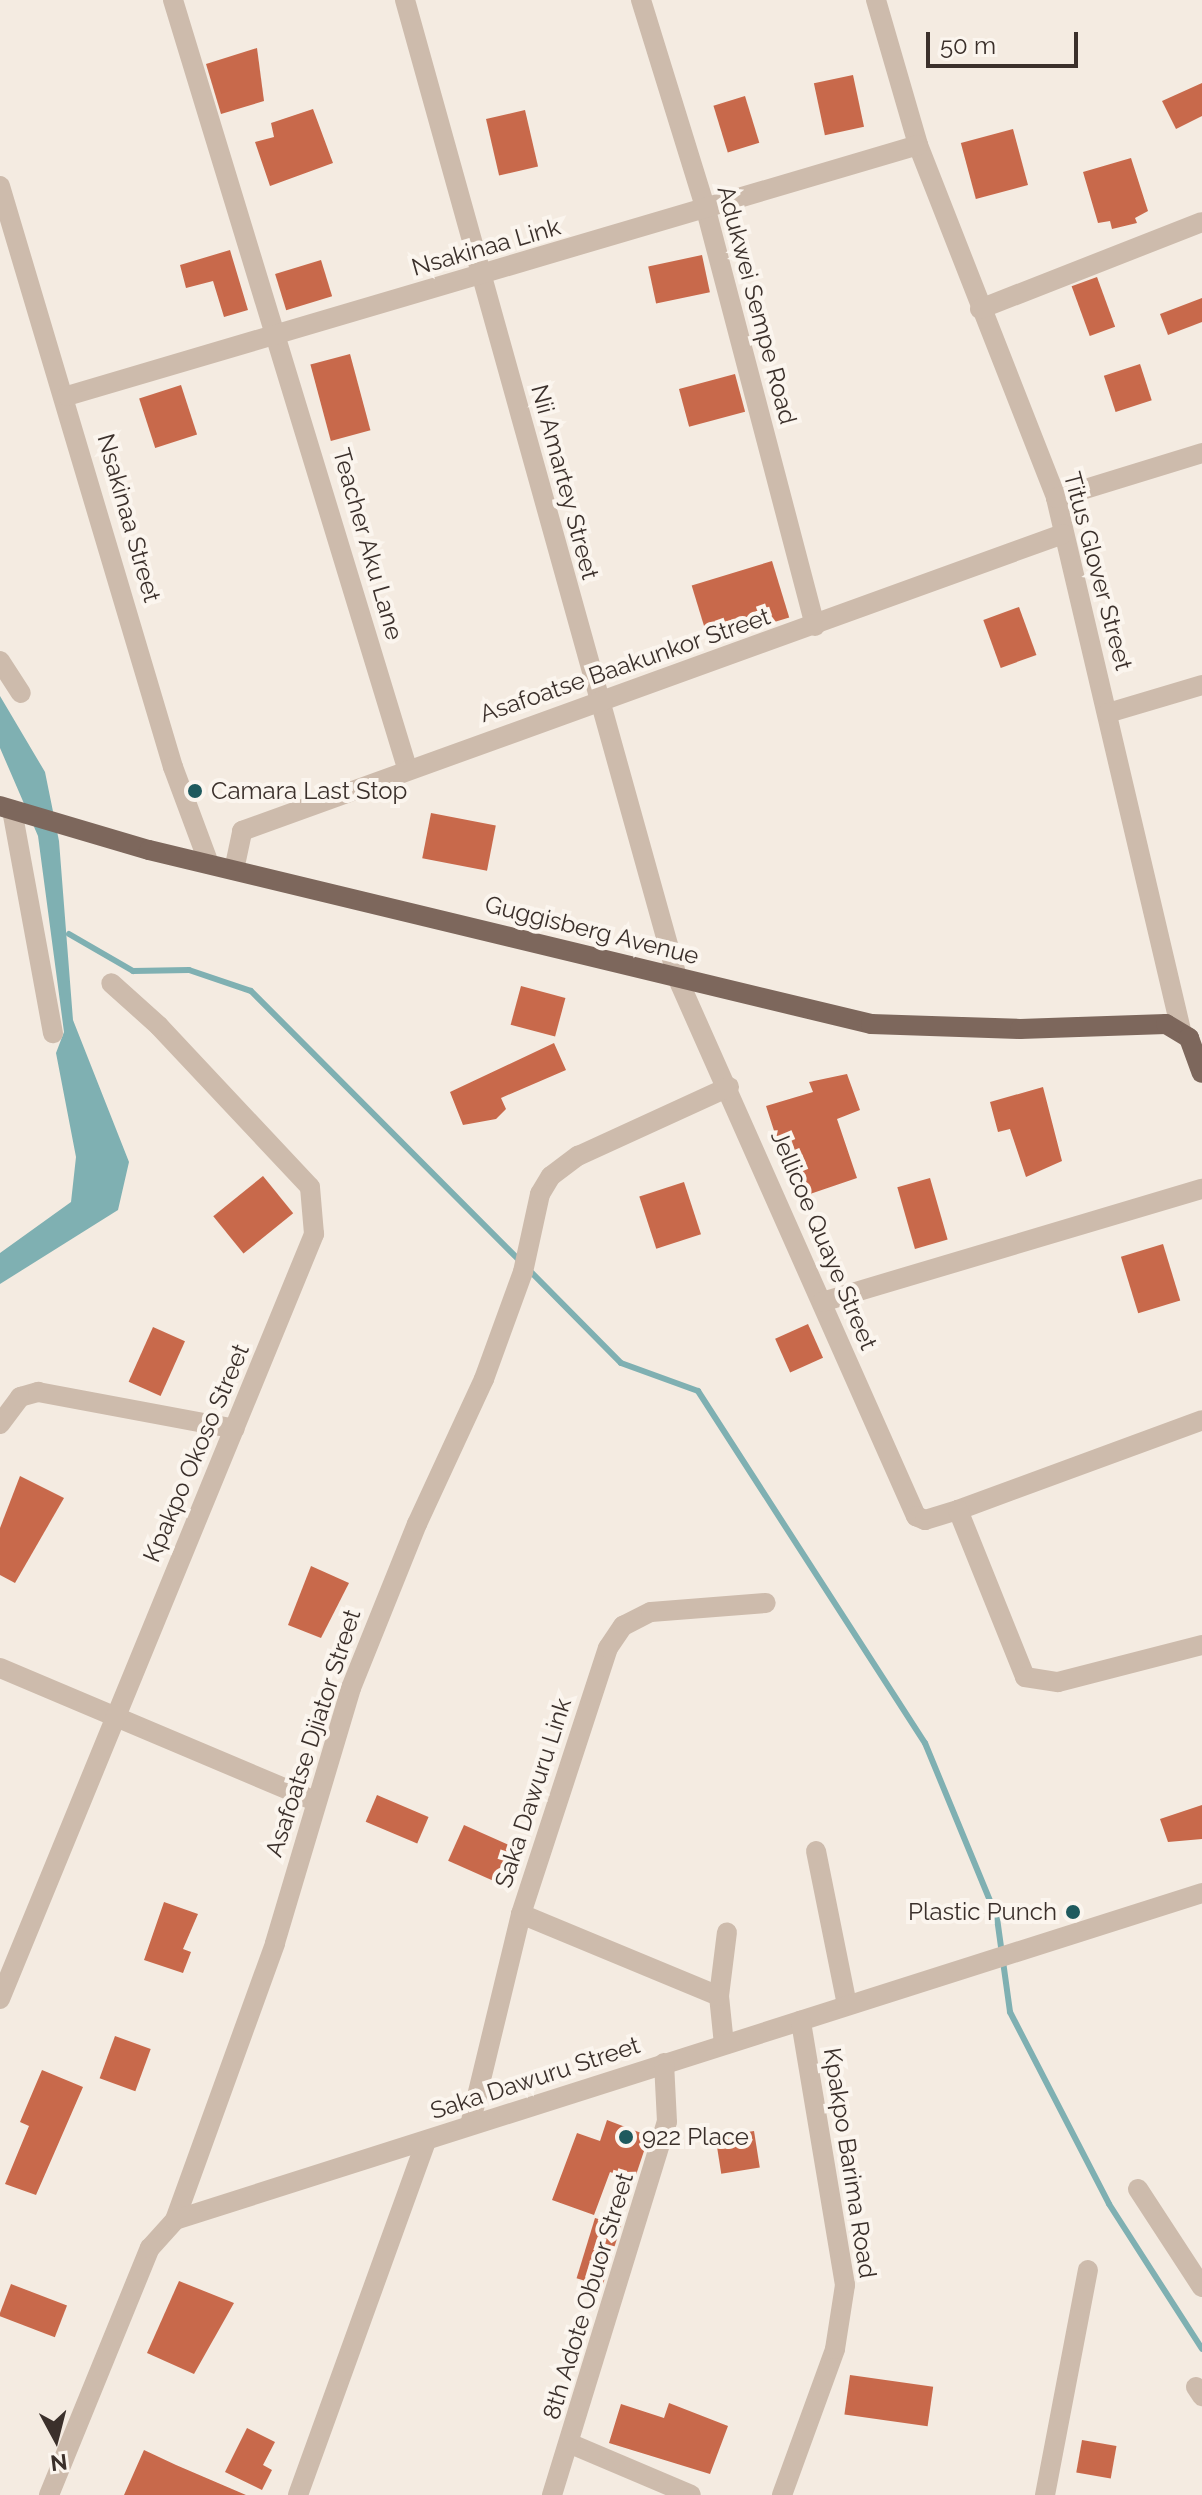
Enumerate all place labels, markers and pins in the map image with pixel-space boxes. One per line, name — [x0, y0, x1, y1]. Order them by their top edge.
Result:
place label: Camara Last Stop — [211, 777, 407, 805]
marker: Camara Last Stop — [186, 782, 204, 800]
place label: Plastic Punch — [908, 1898, 1057, 1926]
marker: Plastic Punch — [1064, 1903, 1082, 1921]
place label: 922 Place — [642, 2123, 749, 2151]
marker: 922 Place — [617, 2128, 635, 2146]

